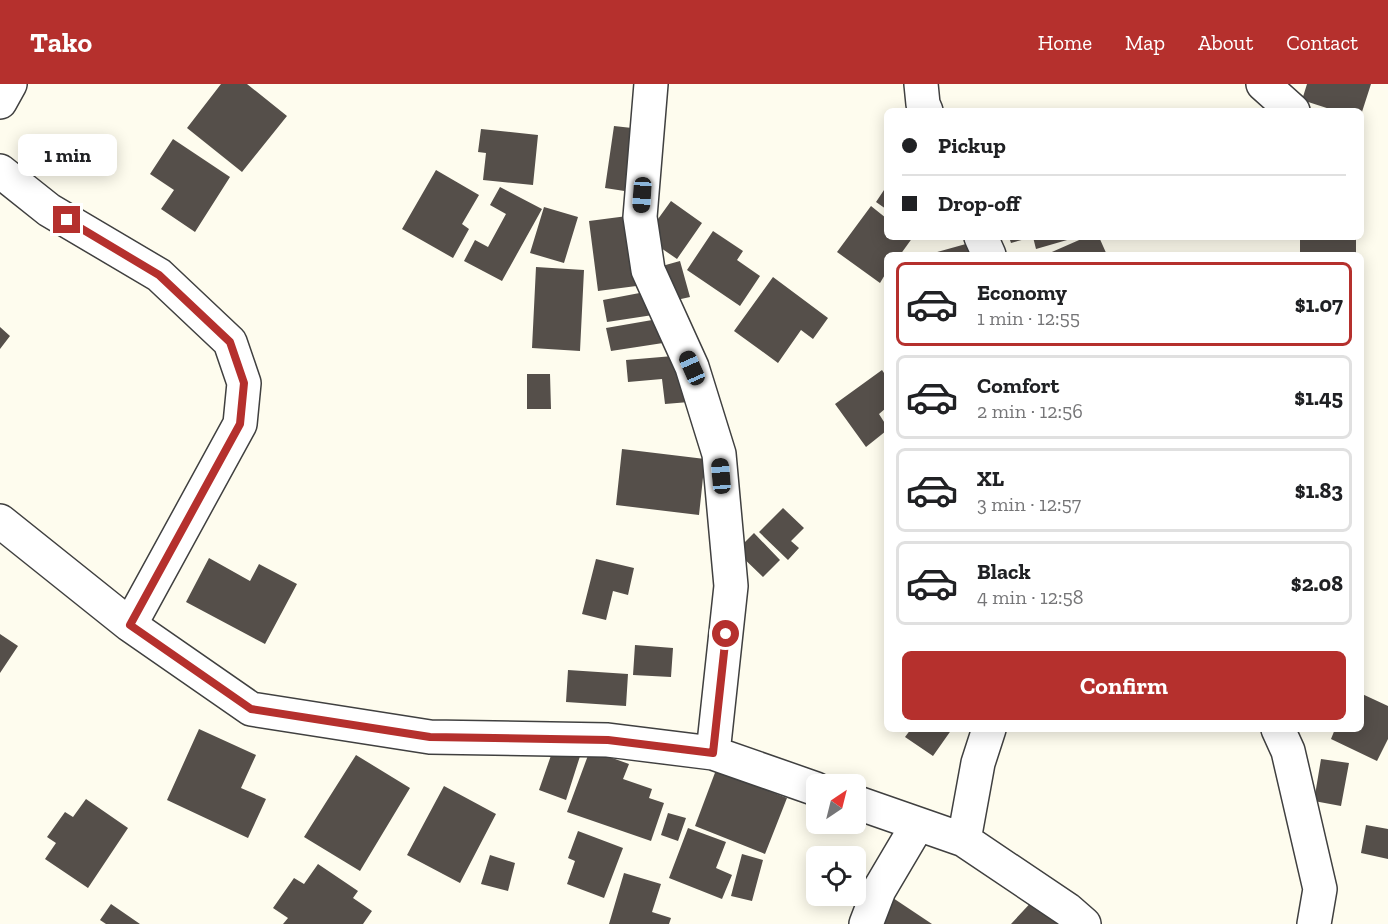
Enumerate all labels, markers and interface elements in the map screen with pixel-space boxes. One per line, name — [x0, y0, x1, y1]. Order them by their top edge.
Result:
text: Tako — [30, 26, 92, 59]
text: Home — [1038, 30, 1092, 55]
text: Map — [1125, 30, 1165, 55]
text: About — [1198, 30, 1253, 55]
text: Contact — [1286, 30, 1358, 55]
text: Pickup — [938, 132, 1006, 159]
callout: 1 min — [17, 133, 116, 175]
text: 1 min — [44, 143, 91, 167]
car — [632, 176, 652, 214]
text: Drop-off — [938, 190, 1020, 217]
route end — [53, 206, 80, 233]
icon: car — [905, 277, 959, 331]
text: Economy — [977, 279, 1067, 306]
text: $1.07 — [1295, 291, 1343, 318]
text: 1 min · 12:55 — [977, 306, 1080, 330]
car — [676, 348, 708, 388]
icon: car — [905, 370, 959, 424]
text: Comfort — [977, 372, 1059, 399]
text: $1.45 — [1294, 384, 1343, 411]
text: 2 min · 12:56 — [977, 399, 1083, 423]
car — [710, 457, 732, 495]
icon: car — [905, 463, 959, 517]
text: XL — [977, 465, 1004, 492]
text: $1.83 — [1295, 477, 1343, 504]
text: 3 min · 12:57 — [977, 492, 1081, 516]
icon: car — [905, 556, 959, 610]
text: Black — [977, 558, 1031, 585]
text: $2.08 — [1291, 570, 1343, 597]
text: 4 min · 12:58 — [977, 585, 1084, 609]
route start — [712, 620, 739, 647]
button: Confirm — [902, 651, 1346, 720]
north arrow — [806, 774, 866, 834]
map controls — [806, 774, 866, 906]
button: locate — [806, 846, 866, 906]

